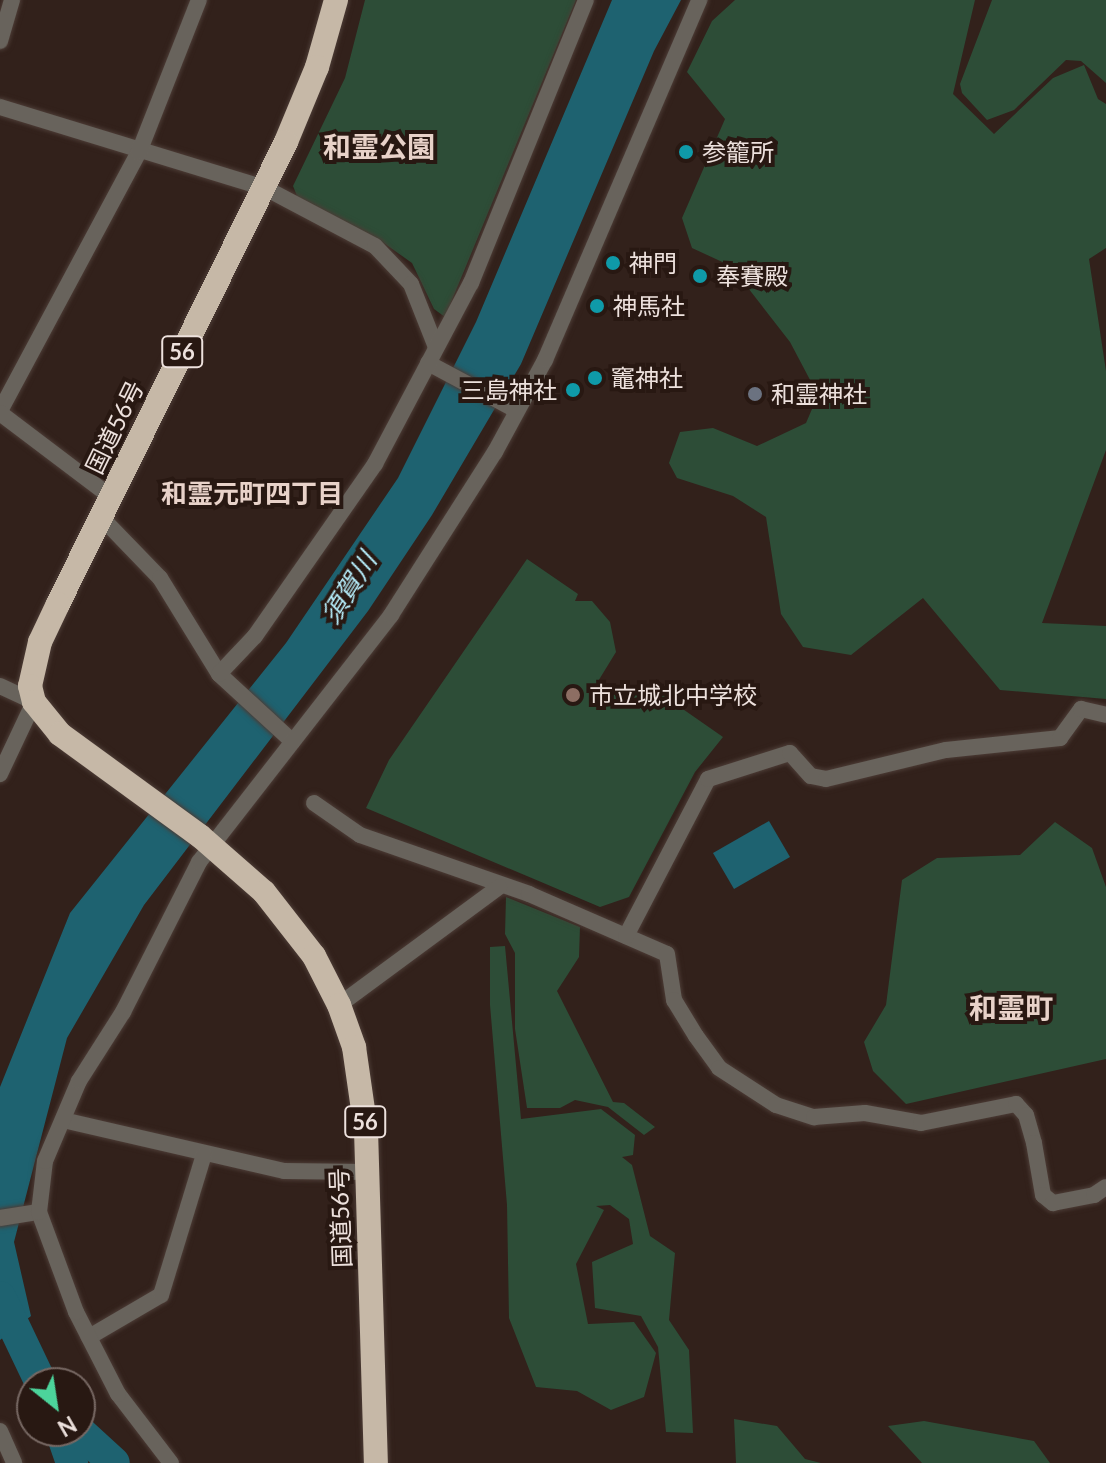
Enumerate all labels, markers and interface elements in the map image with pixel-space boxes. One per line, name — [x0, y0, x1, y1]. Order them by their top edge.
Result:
district label: 和霊公園 — [323, 129, 435, 163]
place label: 参籠所 — [702, 138, 774, 166]
marker: 参籠所 — [677, 143, 695, 161]
place label: 神門 — [629, 249, 677, 277]
marker: 神門 — [604, 254, 622, 272]
place label: 奉賽殿 — [716, 262, 788, 290]
marker: 奉賽殿 — [691, 267, 709, 285]
place label: 神馬社 — [613, 292, 685, 320]
marker: 神馬社 — [588, 297, 606, 315]
road number: 56 — [160, 334, 204, 370]
place label: 竈神社 — [611, 364, 683, 392]
marker: 竈神社 — [586, 369, 604, 387]
street label: 国道56号 — [79, 376, 149, 478]
place label: 三島神社 — [461, 376, 557, 404]
place label: 和霊神社 — [771, 380, 867, 408]
marker: 三島神社 — [564, 381, 582, 399]
marker: 和霊神社 — [746, 385, 764, 403]
district label: 和霊元町四丁目 — [161, 478, 343, 510]
water label: 須賀川 — [315, 547, 383, 629]
place label: 市立城北中学校 — [589, 681, 757, 709]
marker: 市立城北中学校 — [564, 686, 582, 704]
district label: 和霊町 — [969, 990, 1053, 1024]
road number: 56 — [343, 1104, 387, 1140]
street label: 国道56号 — [324, 1168, 356, 1268]
north arrow — [16, 1367, 96, 1447]
text: N — [53, 1411, 81, 1442]

